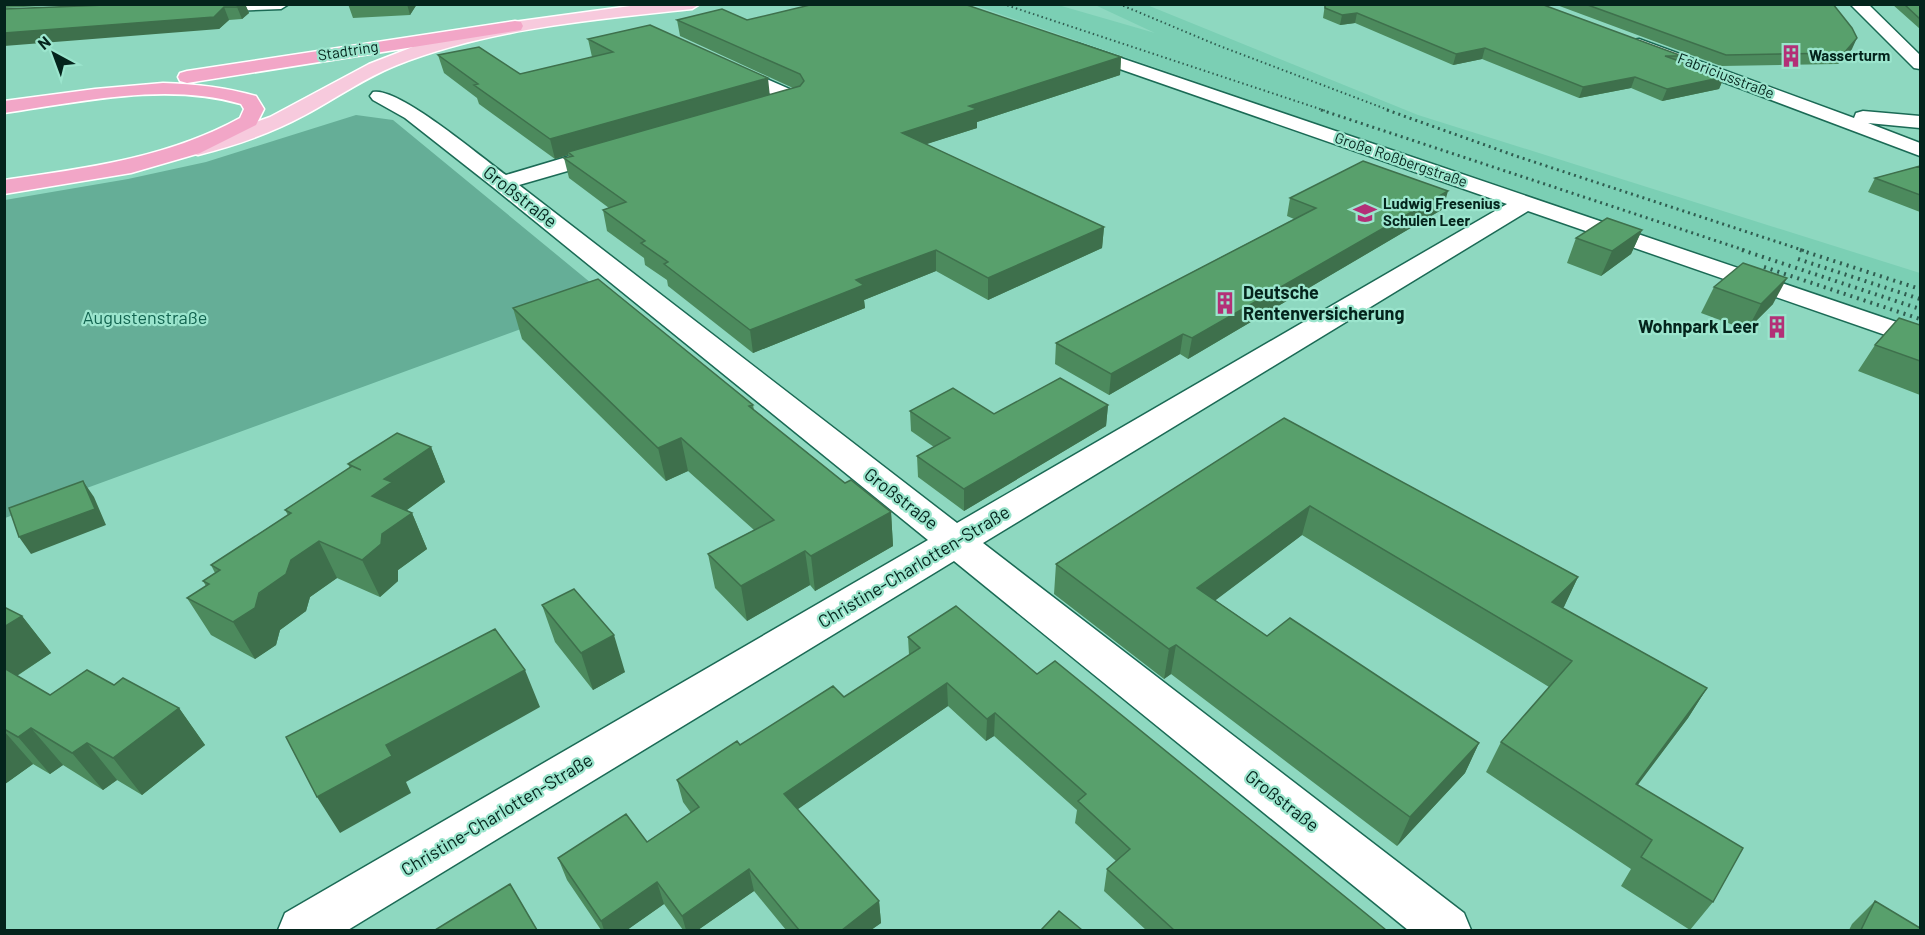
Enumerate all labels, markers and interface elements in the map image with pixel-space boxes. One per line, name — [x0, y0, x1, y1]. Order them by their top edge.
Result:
north arrow — [24, 24, 84, 84]
text: N — [34, 32, 54, 53]
street label: Stadtring — [316, 36, 379, 64]
building icon: Wasserturm — [1778, 43, 1804, 69]
place label: Wasserturm — [1809, 46, 1890, 64]
street label: Fabriciusstraße — [1676, 48, 1777, 102]
street label: Große Roßbergstraße — [1333, 128, 1470, 190]
street label: Großstraße — [479, 161, 562, 232]
place label: Ludwig Fresenius Schulen Leer — [1383, 194, 1501, 229]
school or university icon: Ludwig Fresenius Schulen Leer — [1352, 200, 1378, 226]
place label: Deutsche Rentenversicherung — [1243, 281, 1404, 324]
building icon: Deutsche Rentenversicherung — [1212, 290, 1238, 316]
park label: Augustenstraße — [83, 306, 207, 328]
building icon: Wohnpark Leer — [1764, 314, 1790, 340]
place label: Wohnpark Leer — [1638, 315, 1759, 337]
street label: Großstraße — [860, 463, 943, 534]
street label: Christine-Charlotten-Straße — [814, 500, 1013, 632]
street label: Christine-Charlotten-Straße — [397, 748, 596, 880]
street label: Großstraße — [1241, 765, 1324, 836]

